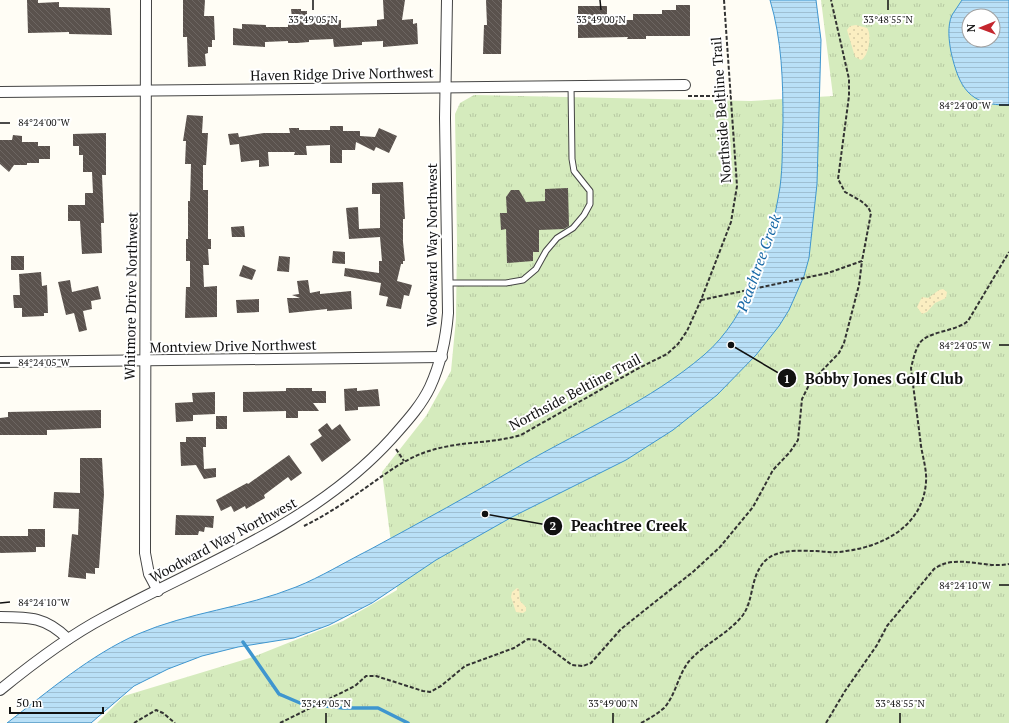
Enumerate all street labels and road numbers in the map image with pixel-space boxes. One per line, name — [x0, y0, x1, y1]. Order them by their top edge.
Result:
street label: Northside Beltline Trail — [706, 36, 735, 184]
street label: Haven Ridge Drive Northwest — [250, 62, 435, 85]
street label: Woodward Way Northwest — [422, 162, 441, 327]
street label: Whitmore Drive Northwest — [120, 211, 141, 380]
street label: Montview Drive Northwest — [149, 335, 318, 356]
street label: Northside Beltline Trail — [506, 349, 644, 434]
street label: Woodward Way Northwest — [146, 492, 300, 586]

